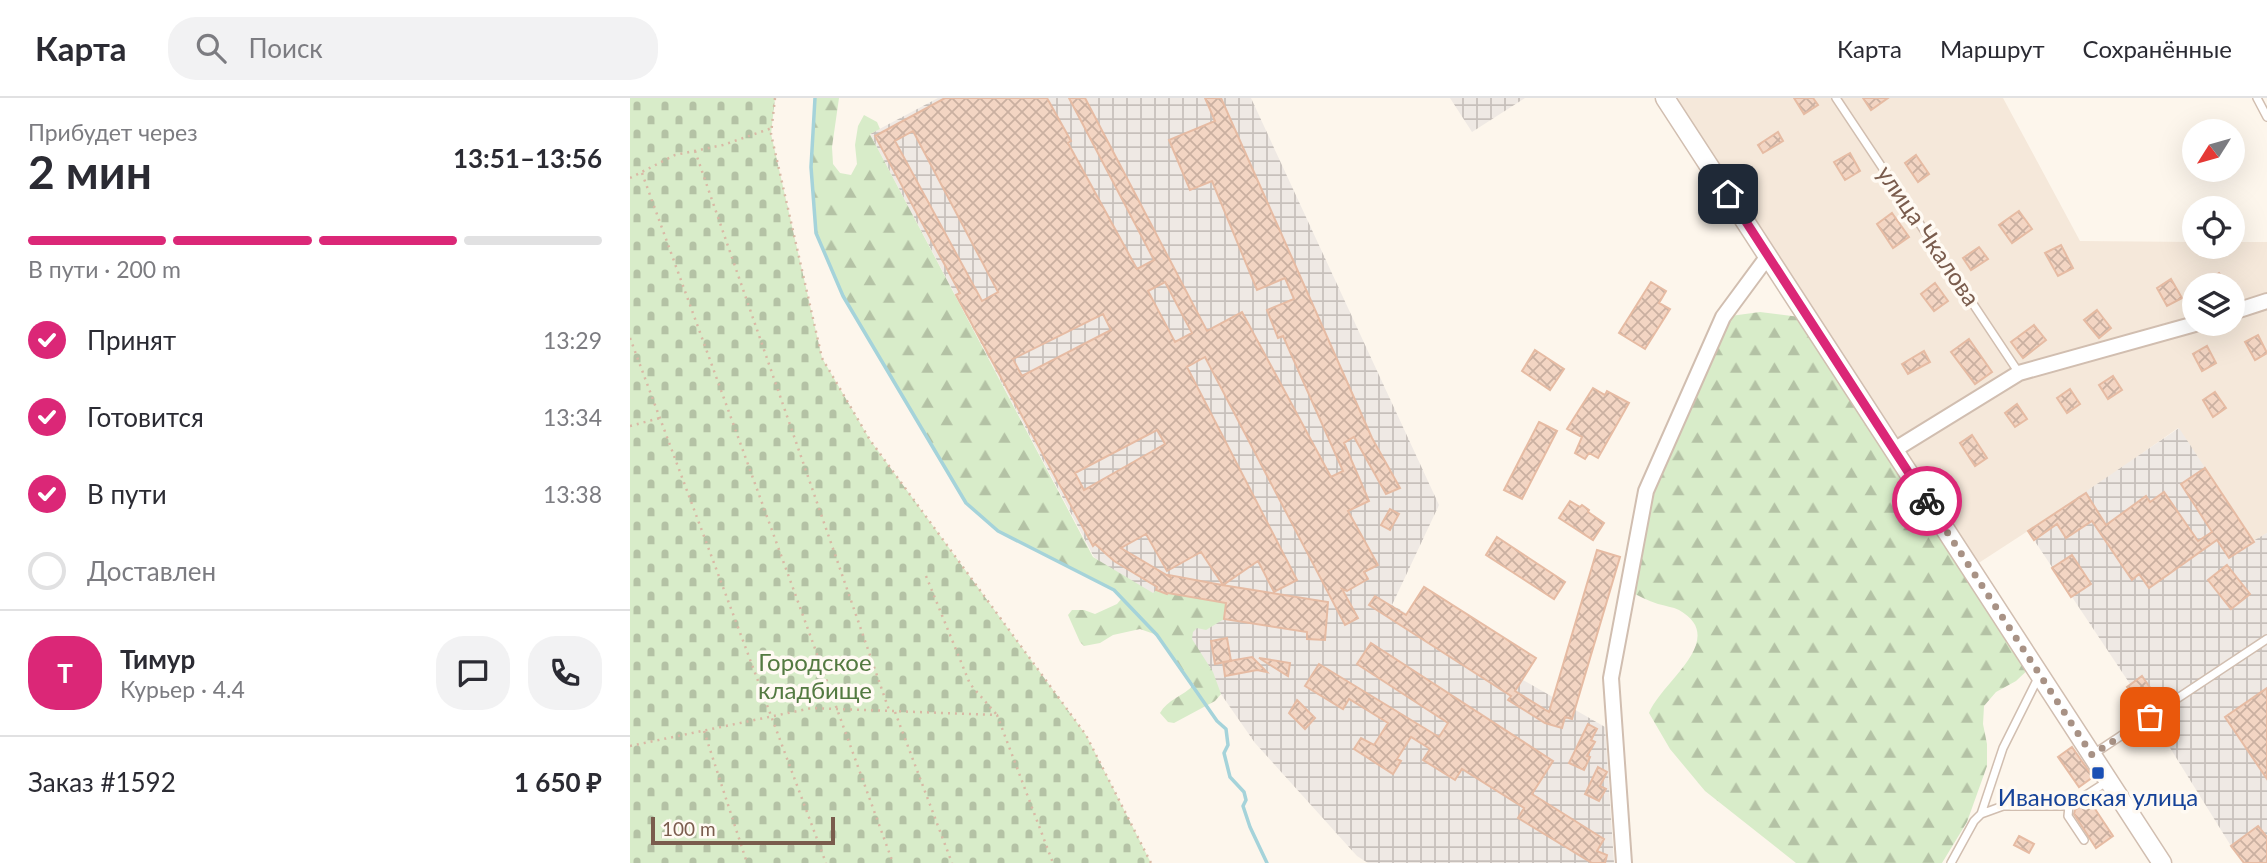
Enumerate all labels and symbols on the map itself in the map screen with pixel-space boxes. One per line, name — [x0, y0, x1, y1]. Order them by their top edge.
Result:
north arrow — [2182, 119, 2245, 182]
street label: улица Чкалова — [1872, 159, 1987, 311]
pin — [1698, 164, 1758, 224]
courier — [1892, 466, 1962, 536]
park label: Городское кладбище — [758, 647, 872, 704]
pin — [2120, 687, 2180, 747]
marker: Ивановская улица — [2090, 765, 2106, 781]
place label: Ивановская улица — [1998, 782, 2198, 811]
scale bar — [651, 814, 835, 846]

